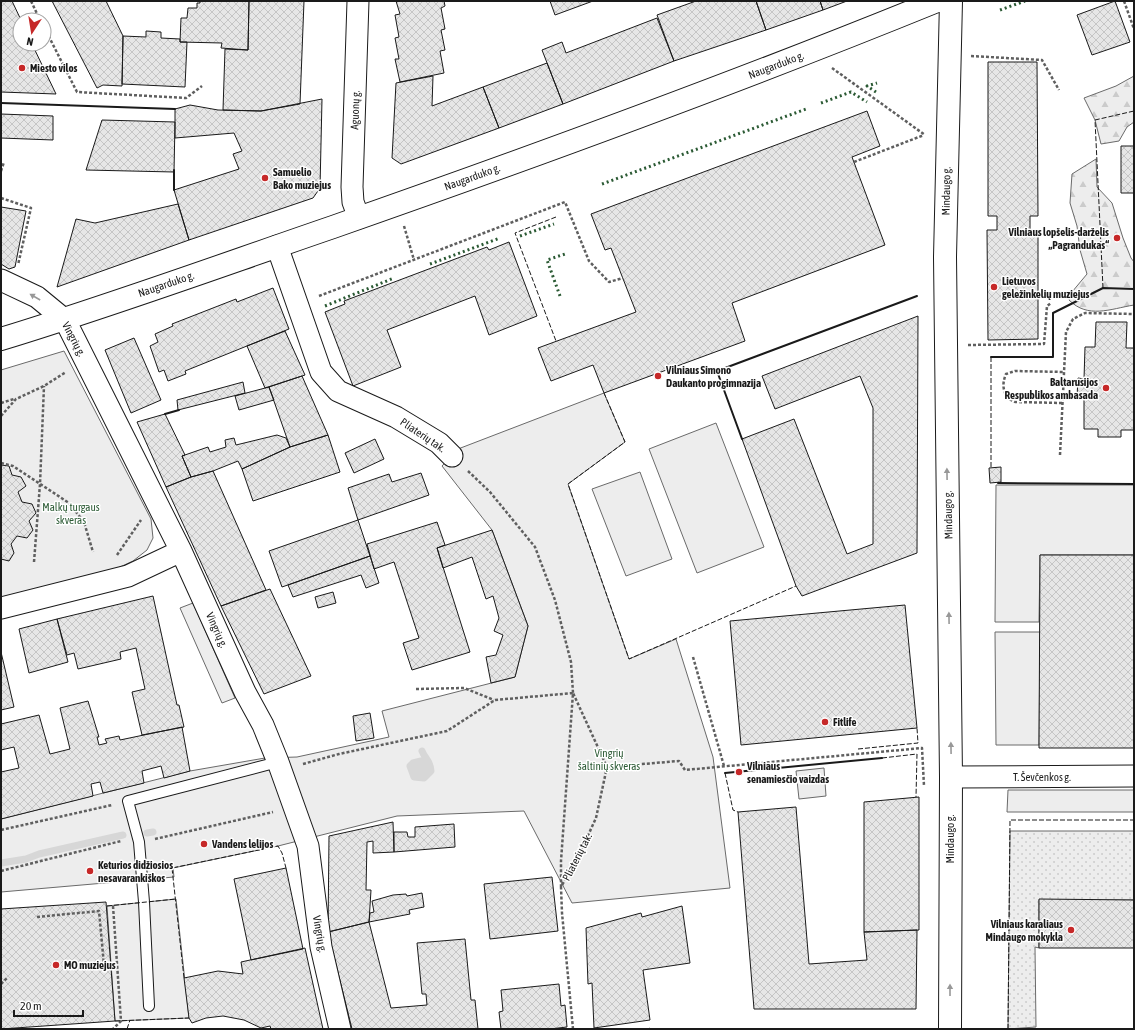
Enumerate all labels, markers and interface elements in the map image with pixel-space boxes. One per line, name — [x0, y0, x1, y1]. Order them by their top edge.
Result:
north arrow — [12, 12, 52, 52]
text: N — [25, 35, 34, 48]
street label: Naugarduko g. — [747, 49, 805, 81]
place label: Miesto vilos — [30, 62, 78, 74]
marker: Miesto vilos — [17, 63, 27, 73]
street label: Aguonų g. — [348, 90, 362, 130]
street label: Naugarduko g. — [443, 161, 501, 193]
place label: Samuelio Bako muziejus — [273, 166, 331, 191]
street label: Mindaugo g. — [940, 166, 952, 215]
marker: Samuelio Bako muziejus — [260, 173, 270, 183]
place label: Vilniaus lopšelis-darželis „Pagrandukas“ — [1008, 226, 1109, 251]
marker: Vilniaus lopšelis-darželis „Pagrandukas“ — [1112, 233, 1122, 243]
street label: Naugarduko g. — [136, 269, 196, 299]
place label: Lietuvos geležinkelių muziejus — [1002, 275, 1090, 300]
marker: Lietuvos geležinkelių muziejus — [989, 282, 999, 292]
one-way arrow — [29, 293, 41, 300]
street label: Vingrių g. — [60, 320, 88, 358]
place label: Vilniaus Simono Daukanto progimnazija — [665, 364, 761, 389]
marker: Vilniaus Simono Daukanto progimnazija — [653, 371, 663, 381]
place label: Baltarusijos Respublikos ambasada — [1005, 376, 1098, 401]
marker: Baltarusijos Respublikos ambasada — [1101, 383, 1111, 393]
street label: Pliaterių tak. — [398, 416, 448, 454]
one-way arrow — [944, 467, 950, 480]
street label: Mindaugo g. — [942, 490, 954, 539]
park label: Malkų turgaus skveras — [42, 501, 100, 526]
street label: Vingrių g. — [204, 611, 230, 649]
one-way arrow — [946, 611, 952, 624]
place label: Fitlife — [833, 716, 857, 728]
marker: Fitlife — [820, 717, 830, 727]
one-way arrow — [947, 742, 954, 754]
park label: Vingrių šaltinių skveras — [578, 747, 640, 772]
place label: Vilniaus senamiesčio vaizdas — [746, 760, 829, 785]
marker: Vilniaus senamiesčio vaizdas — [734, 767, 744, 777]
street label: T. Ševčenkos g. — [1013, 771, 1071, 783]
street label: Mindaugo g. — [944, 815, 956, 863]
street label: Pliaterių tak. — [560, 831, 594, 883]
place label: Vandens lelijos — [211, 838, 273, 850]
marker: Vandens lelijos — [199, 839, 209, 849]
place label: Keturios didžiosios nesavarankiškos — [98, 859, 173, 884]
marker: Keturios didžiosios nesavarankiškos — [85, 866, 95, 876]
street label: Vingrių g. — [311, 915, 329, 953]
place label: Vilniaus karaliaus Mindaugo mokykla — [986, 918, 1063, 943]
marker: Vilniaus karaliaus Mindaugo mokykla — [1066, 925, 1076, 935]
place label: MO muziejus — [64, 959, 116, 971]
marker: MO muziejus — [51, 960, 61, 970]
one-way arrow — [947, 983, 953, 996]
scale bar — [14, 992, 83, 1018]
text: 20 m — [20, 999, 42, 1013]

